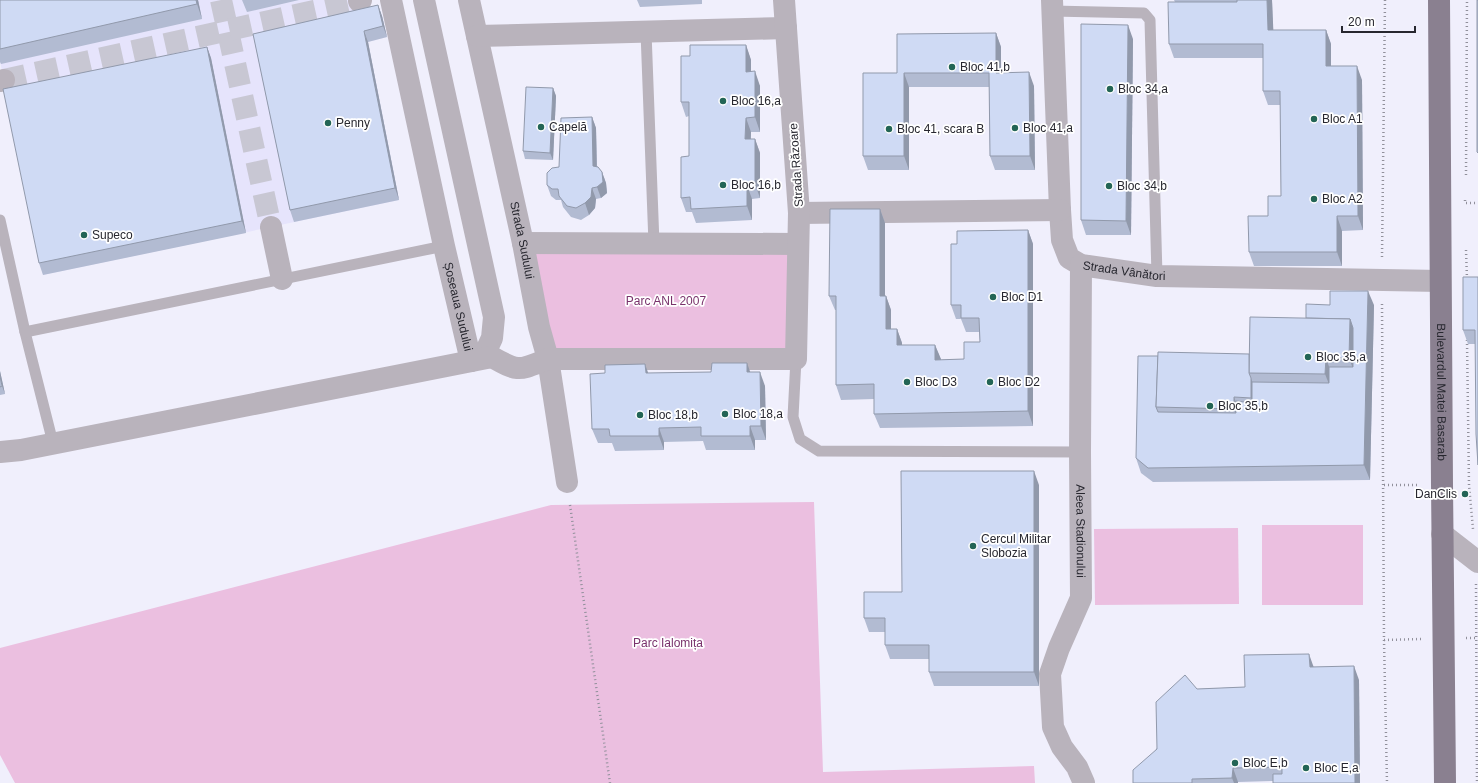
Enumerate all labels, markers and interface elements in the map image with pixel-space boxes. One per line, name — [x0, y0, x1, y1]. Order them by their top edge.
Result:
scale bar — [1342, 8, 1415, 34]
text: 20 m — [1348, 15, 1375, 29]
place label: Bloc 41,b — [960, 60, 1010, 74]
marker: Bloc 41,b — [947, 62, 957, 72]
place label: Bloc 34,a — [1118, 82, 1168, 96]
marker: Bloc 34,a — [1105, 84, 1115, 94]
place label: Bloc 16,a — [731, 94, 781, 108]
marker: Bloc 16,a — [718, 96, 728, 106]
place label: Bloc A1 — [1322, 112, 1363, 126]
marker: Bloc A1 — [1309, 114, 1319, 124]
place label: Penny — [336, 116, 370, 130]
marker: Penny — [323, 118, 333, 128]
place label: Capelă — [549, 120, 587, 134]
place label: Bloc 41,a — [1023, 121, 1073, 135]
marker: Capelă — [536, 122, 546, 132]
street label: Strada Răzoare — [786, 122, 806, 207]
place label: Bloc 41, scara B — [897, 122, 984, 136]
marker: Bloc 41,a — [1010, 123, 1020, 133]
marker: Bloc 41, scara B — [884, 124, 894, 134]
place label: Bloc 16,b — [731, 178, 781, 192]
place label: Bloc 34,b — [1117, 179, 1167, 193]
marker: Bloc 16,b — [718, 180, 728, 190]
marker: Bloc 34,b — [1104, 181, 1114, 191]
place label: Bloc A2 — [1322, 192, 1363, 206]
marker: Bloc A2 — [1309, 194, 1319, 204]
street label: Strada Sudului — [507, 200, 537, 280]
place label: Supeco — [92, 228, 133, 242]
marker: Supeco — [79, 230, 89, 240]
street label: Strada Vânători — [1082, 258, 1166, 283]
street label: Șoseaua Sudului — [441, 261, 475, 353]
place label: Bloc D1 — [1001, 290, 1043, 304]
marker: Bloc D1 — [988, 292, 998, 302]
park label: Parc ANL 2007 — [626, 294, 706, 308]
street label: Bulevardul Matei Basarab — [1434, 323, 1449, 461]
place label: Bloc 35,a — [1316, 350, 1366, 364]
marker: Bloc 35,a — [1303, 352, 1313, 362]
place label: Bloc D3 — [915, 375, 957, 389]
place label: Bloc D2 — [998, 375, 1040, 389]
marker: Bloc D3 — [902, 377, 912, 387]
marker: Bloc D2 — [985, 377, 995, 387]
place label: Bloc 35,b — [1218, 399, 1268, 413]
marker: Bloc 35,b — [1205, 401, 1215, 411]
place label: Bloc 18,a — [733, 407, 783, 421]
place label: Bloc 18,b — [648, 408, 698, 422]
marker: Bloc 18,a — [720, 409, 730, 419]
marker: Bloc 18,b — [635, 410, 645, 420]
street label: Aleea Stadionului — [1073, 484, 1088, 578]
place label: DanClis — [1415, 487, 1457, 501]
marker: DanClis — [1460, 489, 1470, 499]
place label: Cercul Militar Slobozia — [981, 532, 1051, 560]
marker: Cercul Militar Slobozia — [968, 541, 978, 551]
park label: Parc Ialomița — [633, 636, 703, 650]
place label: Bloc E,b — [1243, 756, 1288, 770]
marker: Bloc E,b — [1230, 758, 1240, 768]
place label: Bloc E,a — [1314, 761, 1359, 775]
marker: Bloc E,a — [1301, 763, 1311, 773]

